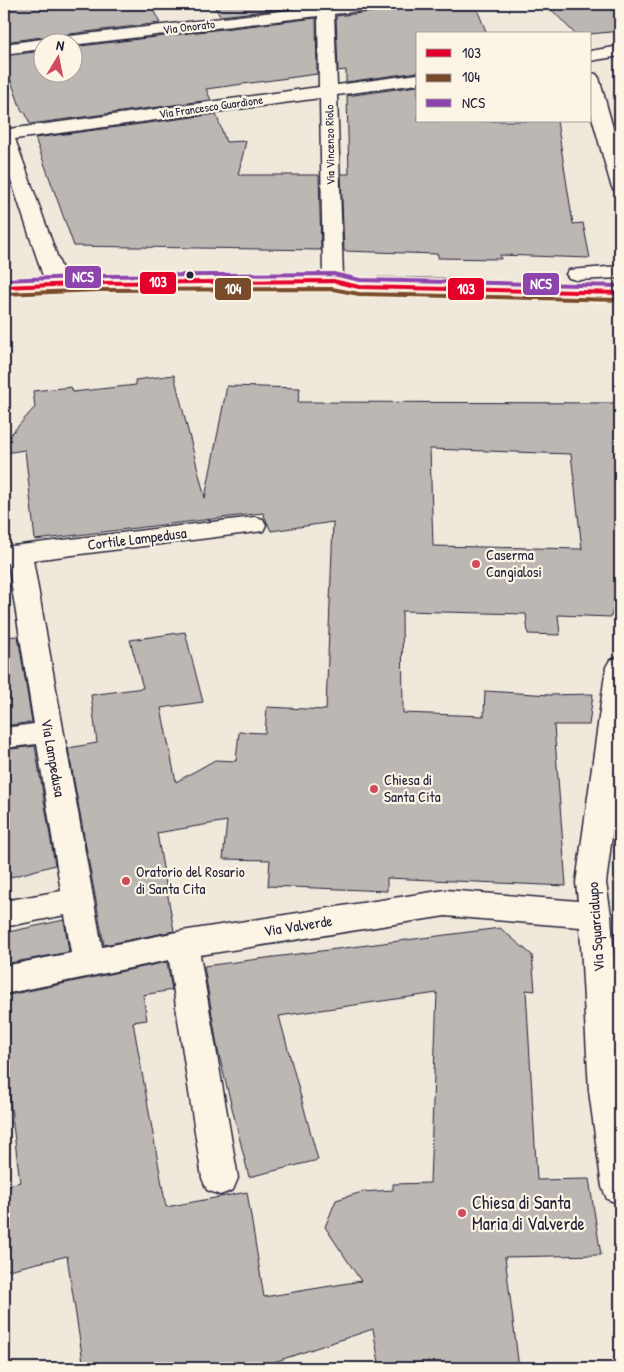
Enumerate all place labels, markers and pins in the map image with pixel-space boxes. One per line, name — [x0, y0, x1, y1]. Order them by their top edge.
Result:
unlabelled marker — [185, 270, 195, 280]
place label: Caserma Cangialosi — [486, 544, 542, 582]
marker: Caserma Cangialosi — [470, 558, 482, 570]
place label: Chiesa di Santa Cita — [384, 769, 441, 807]
marker: Chiesa di Santa Cita — [368, 783, 380, 795]
place label: Oratorio del Rosario di Santa Cita — [136, 861, 245, 899]
marker: Oratorio del Rosario di Santa Cita — [120, 875, 132, 887]
place label: Chiesa di Santa Maria di Valverde — [472, 1190, 585, 1236]
marker: Chiesa di Santa Maria di Valverde — [456, 1207, 468, 1219]

